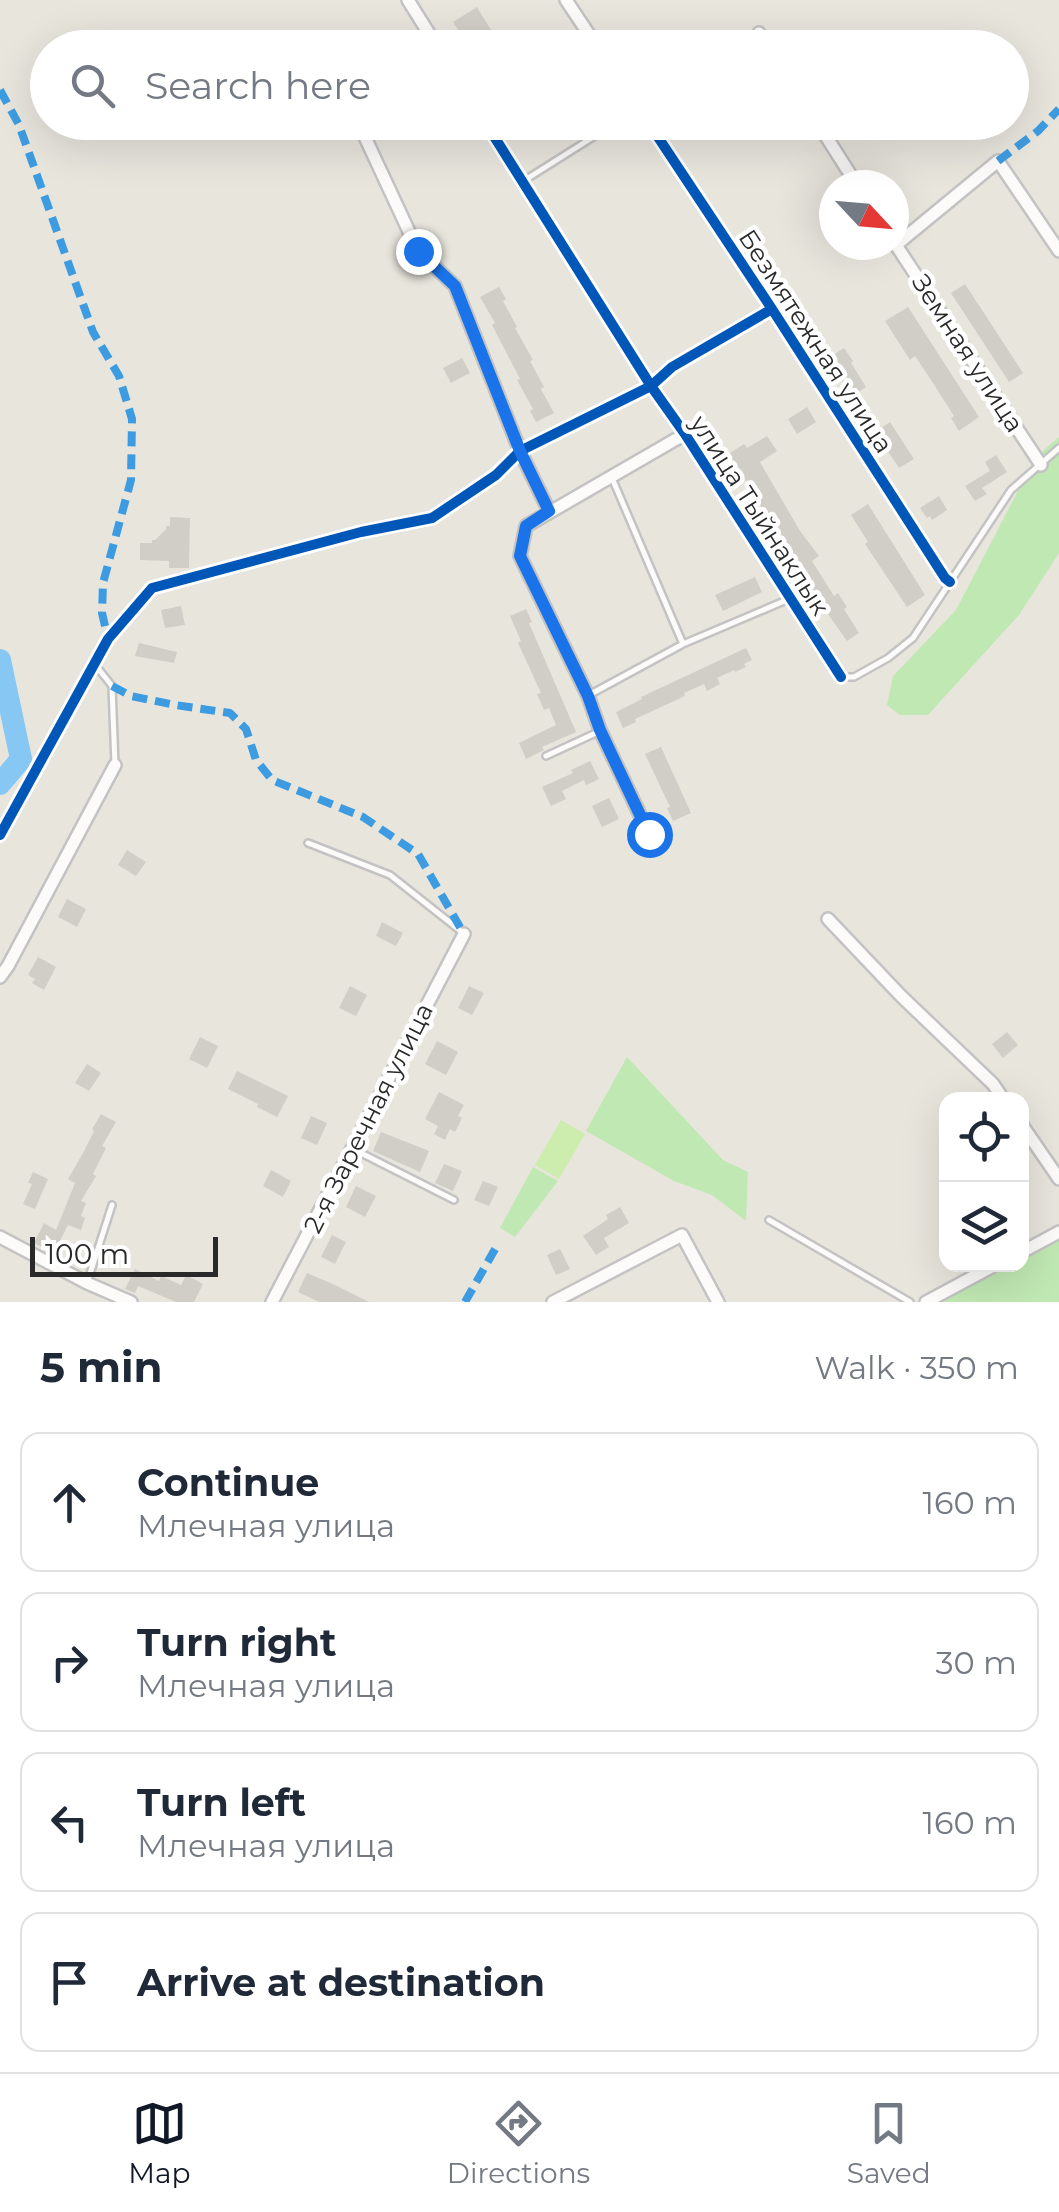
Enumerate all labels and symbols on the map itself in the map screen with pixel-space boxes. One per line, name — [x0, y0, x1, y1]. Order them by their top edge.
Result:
north arrow — [819, 170, 909, 260]
street label: Безмятежная улица — [733, 224, 899, 458]
route end — [396, 229, 442, 275]
street label: Земная улица — [906, 269, 1030, 437]
street label: улица Тыйнаклык — [684, 409, 836, 621]
route start — [627, 812, 673, 858]
street label: 2-я Заречная улица — [297, 998, 439, 1238]
scale bar — [30, 1232, 218, 1276]

